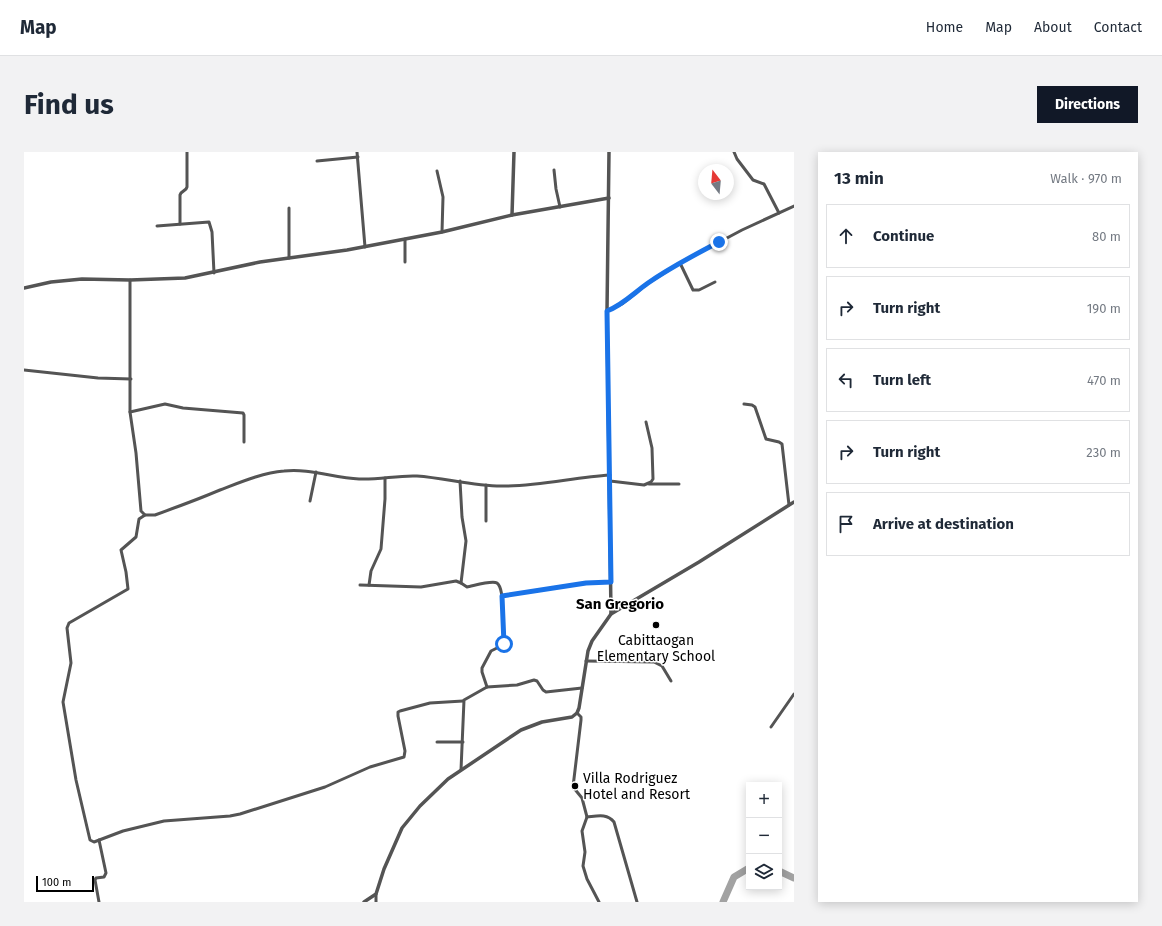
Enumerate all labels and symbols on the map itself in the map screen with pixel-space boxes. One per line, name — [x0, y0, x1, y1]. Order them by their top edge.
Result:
north arrow — [698, 164, 734, 200]
route end — [710, 233, 728, 251]
district label: San Gregorio — [576, 595, 664, 613]
marker: Cabittaogan Elementary School — [651, 620, 661, 630]
place label: Cabittaogan Elementary School — [597, 632, 715, 665]
route start — [495, 635, 513, 653]
place label: Villa Rodriguez Hotel and Resort — [583, 770, 691, 803]
marker: Villa Rodriguez Hotel and Resort — [570, 781, 580, 791]
scale bar — [36, 874, 94, 893]

